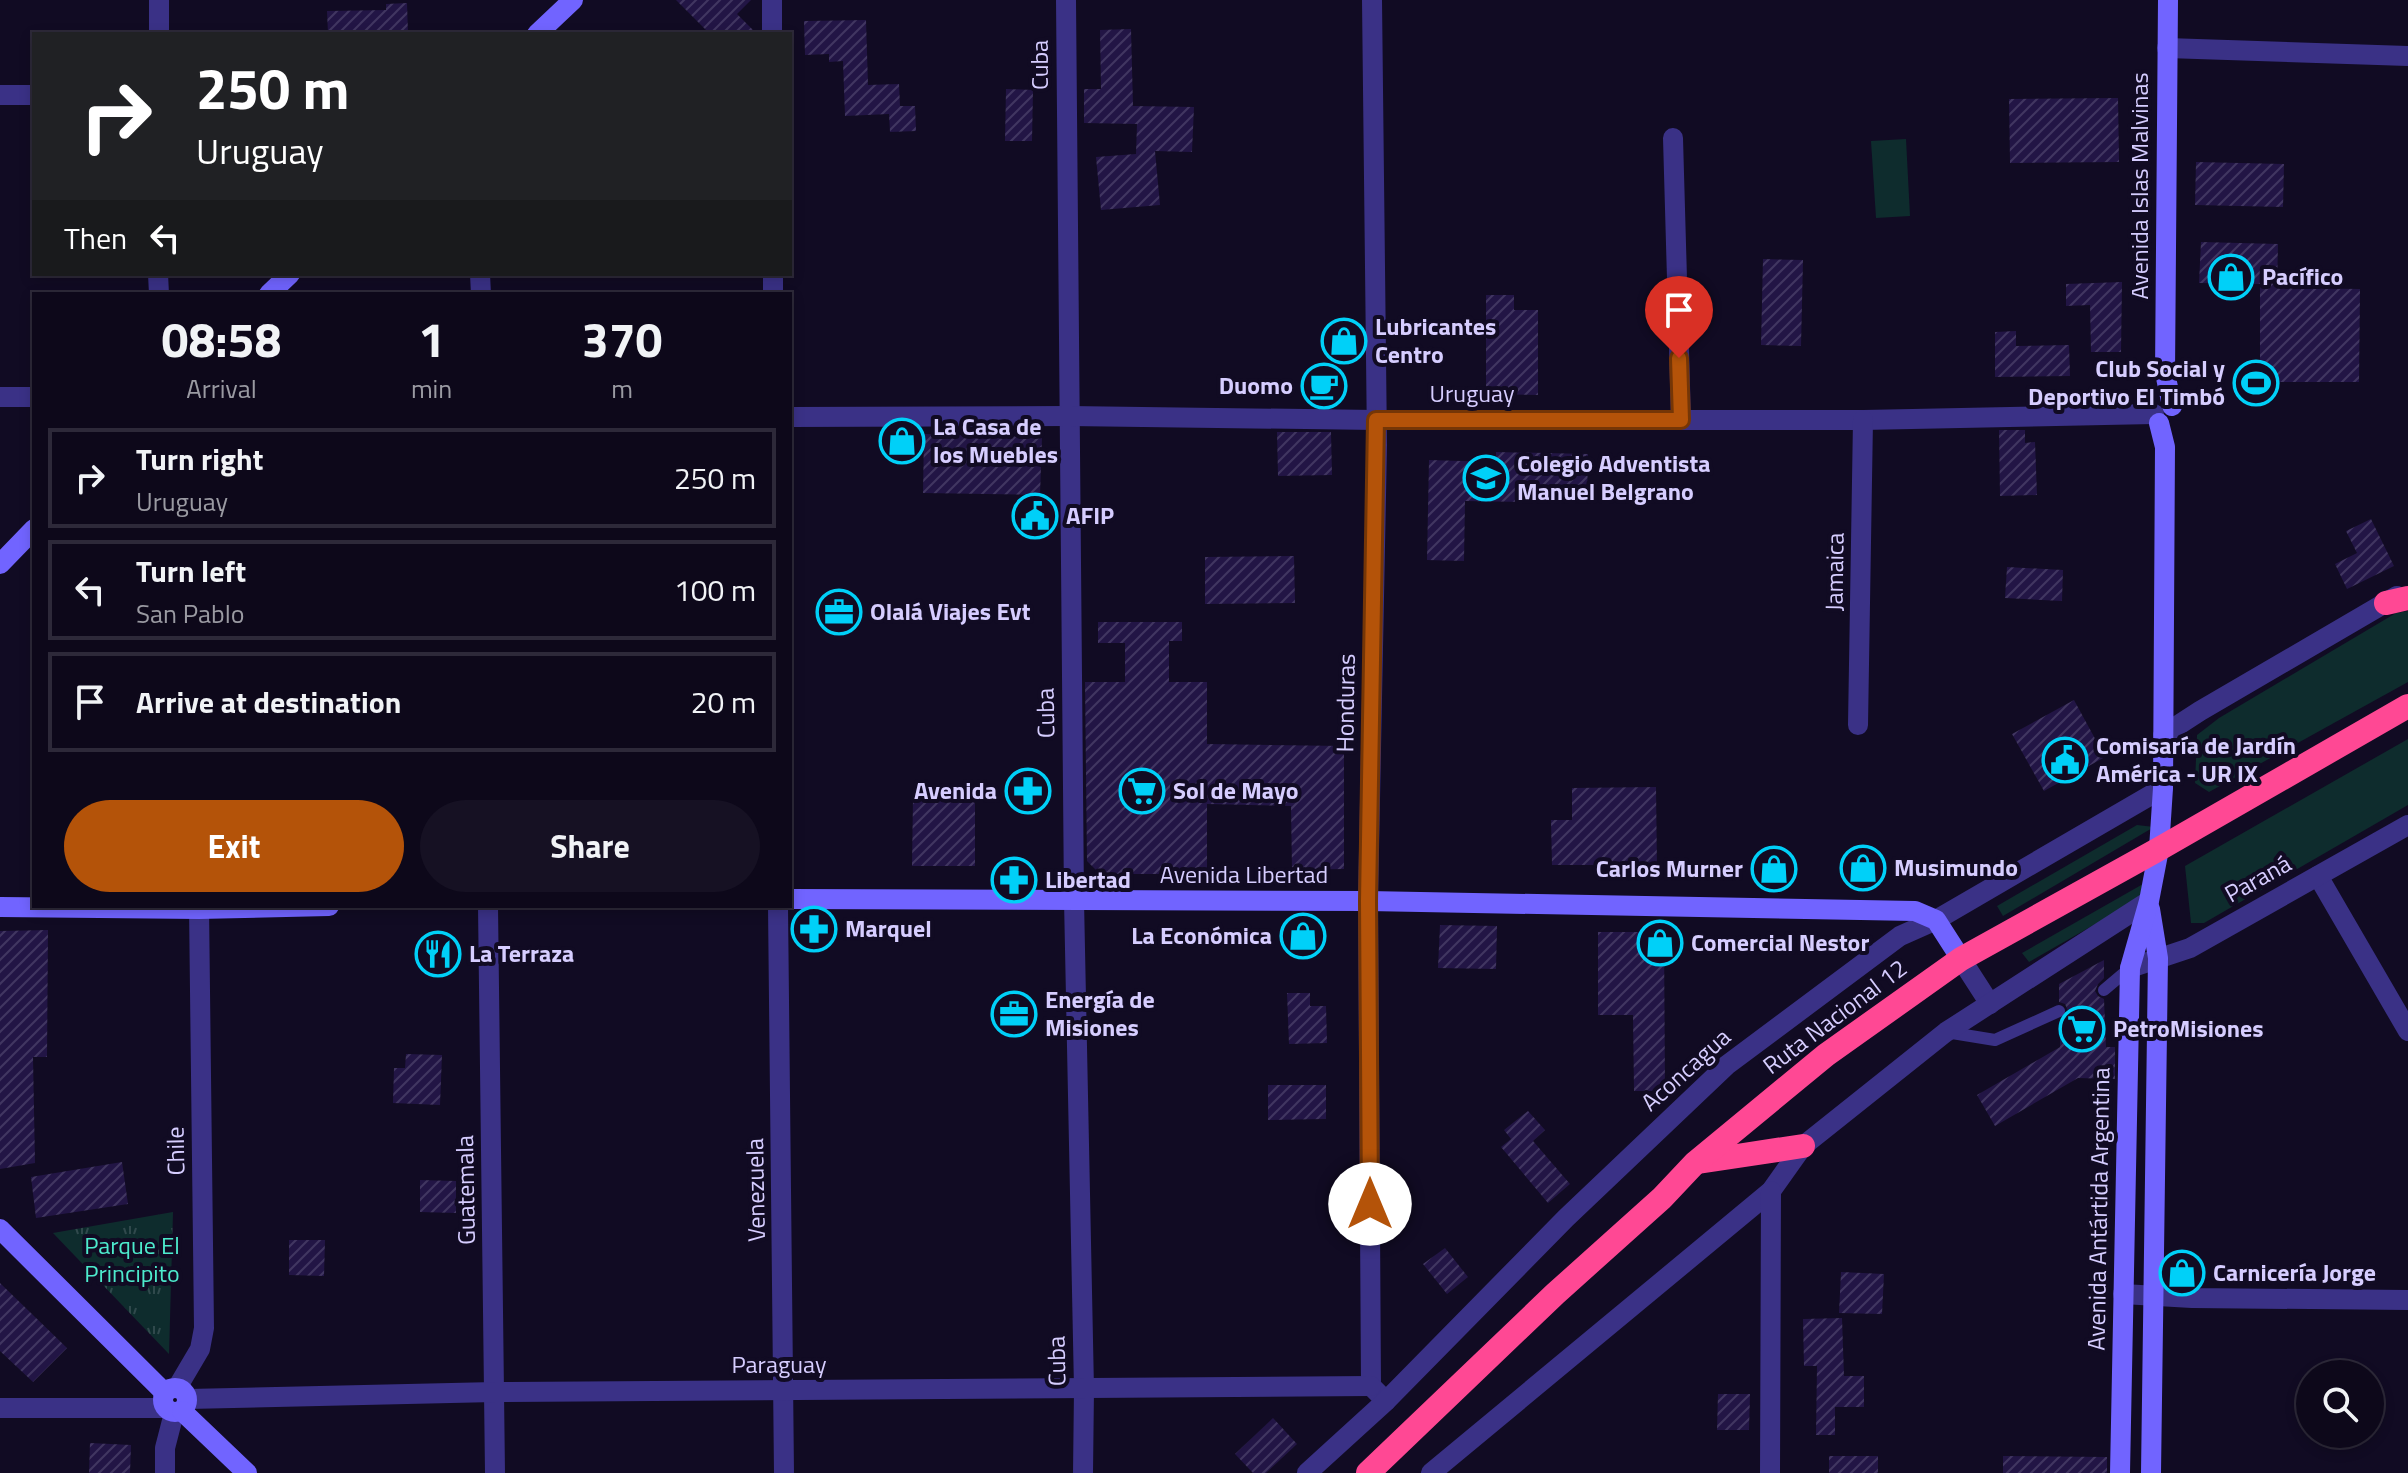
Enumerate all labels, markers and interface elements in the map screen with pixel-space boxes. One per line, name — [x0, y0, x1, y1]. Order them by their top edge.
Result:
street label: Cuba — [1021, 40, 1057, 90]
text: 250 m — [196, 46, 349, 131]
icon: right — [64, 64, 168, 168]
street label: Avenida Islas Malvinas — [2121, 72, 2157, 300]
text: Uruguay — [196, 123, 324, 178]
text: Then — [64, 215, 127, 261]
icon: left — [143, 216, 187, 260]
shop icon: Pacífico — [2207, 253, 2255, 301]
place label: Pacífico — [2262, 258, 2343, 294]
pin — [1645, 276, 1713, 358]
icon: arrive — [1657, 288, 1701, 332]
text: 08:58 — [162, 303, 281, 376]
text: 1 — [418, 303, 445, 376]
text: 370 — [582, 303, 662, 376]
place label: Lubricantes Centro — [1375, 308, 1496, 372]
shop icon: Lubricantes Centro — [1320, 317, 1368, 365]
place label: Club Social y Deportivo El Timbó — [2028, 350, 2225, 414]
sports icon: Club Social y Deportivo El Timbó — [2232, 359, 2280, 407]
cafe icon: Duomo — [1300, 362, 1348, 410]
place label: Duomo — [1219, 367, 1293, 403]
text: Arrival — [186, 369, 257, 408]
text: min — [411, 369, 452, 408]
text: m — [611, 369, 633, 408]
street label: Uruguay — [1429, 375, 1515, 411]
place label: La Casa de los Muebles — [933, 408, 1058, 472]
shop icon: La Casa de los Muebles — [878, 417, 926, 465]
text: Turn right — [136, 436, 264, 482]
place label: Colegio Adventista Manuel Belgrano — [1517, 445, 1710, 509]
school or university icon: Colegio Adventista Manuel Belgrano — [1462, 454, 1510, 502]
text: 250 m — [674, 455, 756, 501]
icon: right — [68, 456, 112, 500]
text: Uruguay — [136, 482, 228, 521]
public building icon: AFIP — [1011, 492, 1059, 540]
place label: AFIP — [1066, 497, 1114, 533]
street label: Jamaica — [1815, 532, 1853, 612]
text: Turn left — [136, 548, 246, 594]
text: 100 m — [674, 567, 756, 613]
icon: left — [68, 568, 112, 612]
office icon: Olalá Viajes Evt — [815, 588, 863, 636]
place label: Olalá Viajes Evt — [870, 593, 1031, 629]
text: San Pablo — [136, 594, 245, 633]
street label: Honduras — [1326, 653, 1364, 753]
text: Arrive at destination — [136, 679, 401, 725]
text: 20 m — [691, 679, 756, 725]
icon: arrive — [68, 680, 112, 724]
street label: Cuba — [1027, 688, 1063, 738]
place label: Comisaría de Jardín América - UR IX — [2096, 727, 2296, 791]
public building icon: Comisaría de Jardín América - UR IX — [2041, 736, 2089, 784]
pharmacy icon: Avenida — [1004, 767, 1052, 815]
supermarket icon: Sol de Mayo — [1118, 767, 1166, 815]
place label: Avenida — [914, 772, 997, 808]
place label: Sol de Mayo — [1173, 772, 1299, 808]
button: Exit — [64, 800, 404, 892]
button: Share — [420, 800, 760, 892]
shop icon: Musimundo — [1839, 844, 1887, 892]
shop icon: Carlos Murner — [1750, 845, 1798, 893]
street label: Paraná — [2218, 845, 2297, 911]
place label: Musimundo — [1894, 849, 2018, 885]
place label: Carlos Murner — [1596, 850, 1743, 886]
pharmacy icon: Libertad — [990, 856, 1038, 904]
street label: Avenida Libertad — [1160, 856, 1328, 892]
place label: Libertad — [1045, 861, 1131, 897]
pharmacy icon: Marquel — [790, 905, 838, 953]
place label: Marquel — [845, 910, 932, 946]
shop icon: La Económica — [1279, 912, 1327, 960]
place label: La Económica — [1131, 917, 1272, 953]
shop icon: Comercial Nestor — [1636, 919, 1684, 967]
place label: Comercial Nestor — [1691, 924, 1869, 960]
restaurant icon: La Terraza — [414, 930, 462, 978]
place label: La Terraza — [469, 935, 574, 971]
street label: Ruta Nacional 12 — [1755, 950, 1914, 1082]
place label: Energía de Misiones — [1045, 981, 1155, 1045]
office icon: Energía de Misiones — [990, 990, 1038, 1038]
supermarket icon: PetroMisiones — [2058, 1005, 2106, 1053]
place label: PetroMisiones — [2113, 1010, 2264, 1046]
street label: Aconcagua — [1633, 1019, 1738, 1119]
street label: Avenida Antártida Argentina — [2078, 1067, 2118, 1351]
street label: Chile — [157, 1126, 193, 1176]
street label: Guatemala — [446, 1135, 484, 1245]
street label: Venezuela — [736, 1138, 774, 1242]
position arrow — [1328, 1162, 1412, 1246]
park label: Parque El Principito — [84, 1227, 180, 1291]
shop icon: Carnicería Jorge — [2158, 1249, 2206, 1297]
place label: Carnicería Jorge — [2213, 1254, 2376, 1290]
street label: Cuba — [1038, 1336, 1074, 1386]
street label: Paraguay — [731, 1346, 827, 1382]
map controls — [2296, 1360, 2384, 1448]
button: search — [2296, 1360, 2384, 1448]

